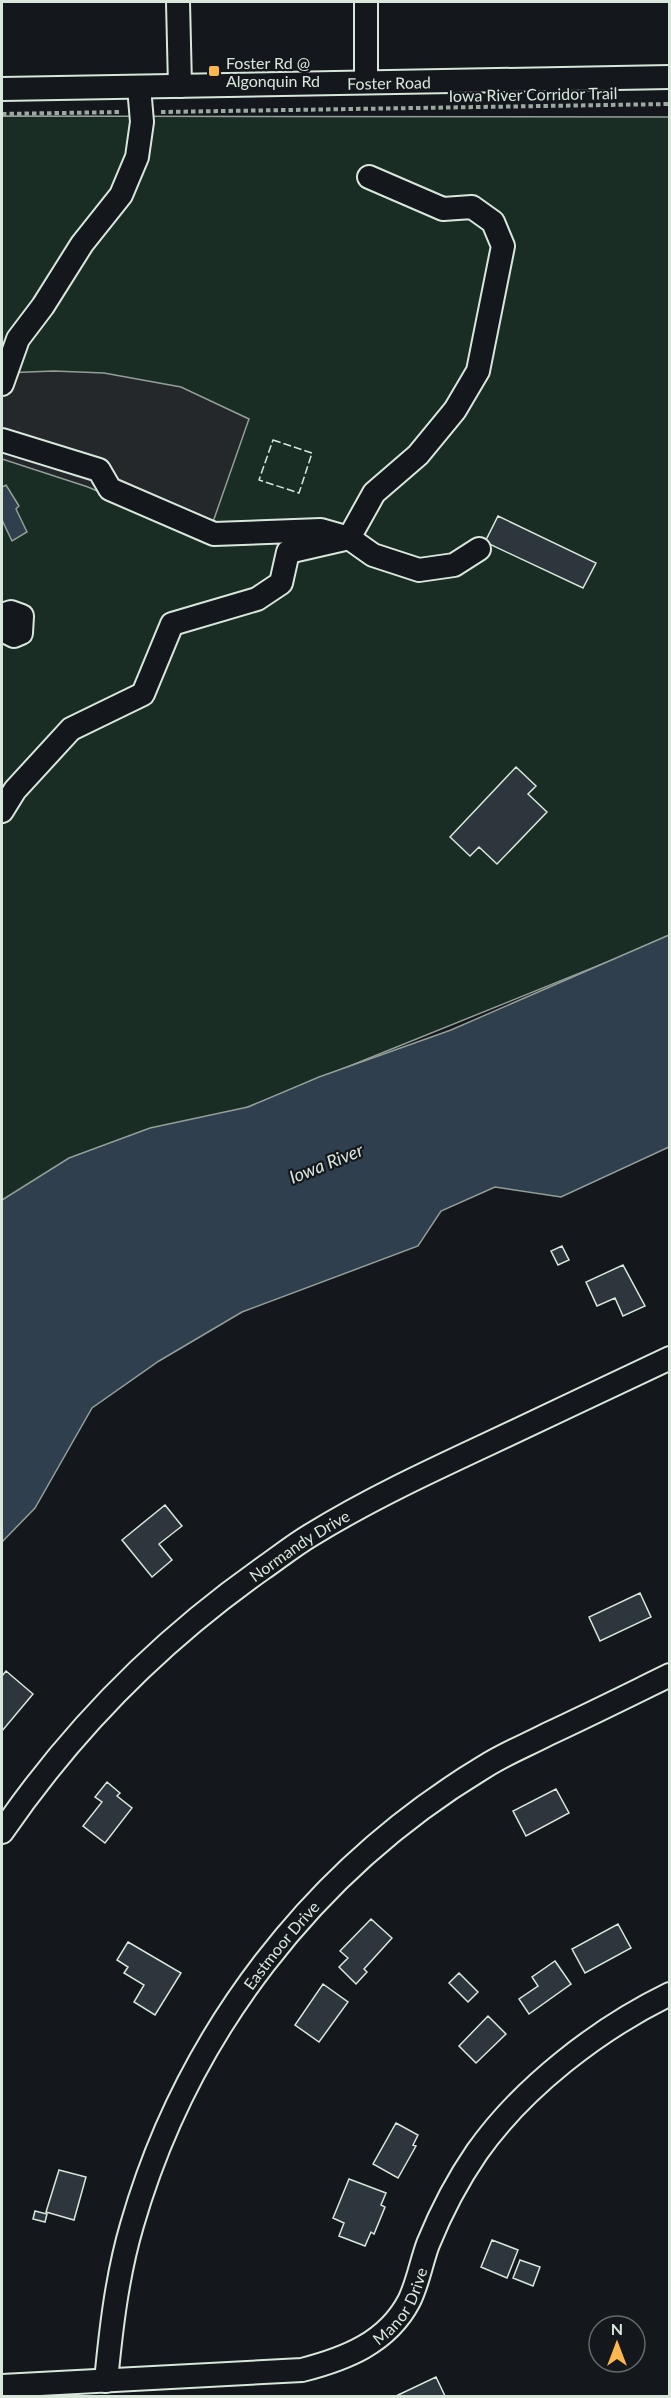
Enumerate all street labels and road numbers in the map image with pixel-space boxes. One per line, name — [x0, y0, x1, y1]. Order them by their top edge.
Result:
street label: Foster Road — [347, 72, 431, 92]
street label: Iowa River Corridor Trail — [448, 83, 618, 105]
street label: Normandy Drive — [245, 1505, 352, 1585]
street label: Eastmoor Drive — [239, 1897, 322, 1993]
street label: Manor Drive — [368, 2265, 430, 2348]

